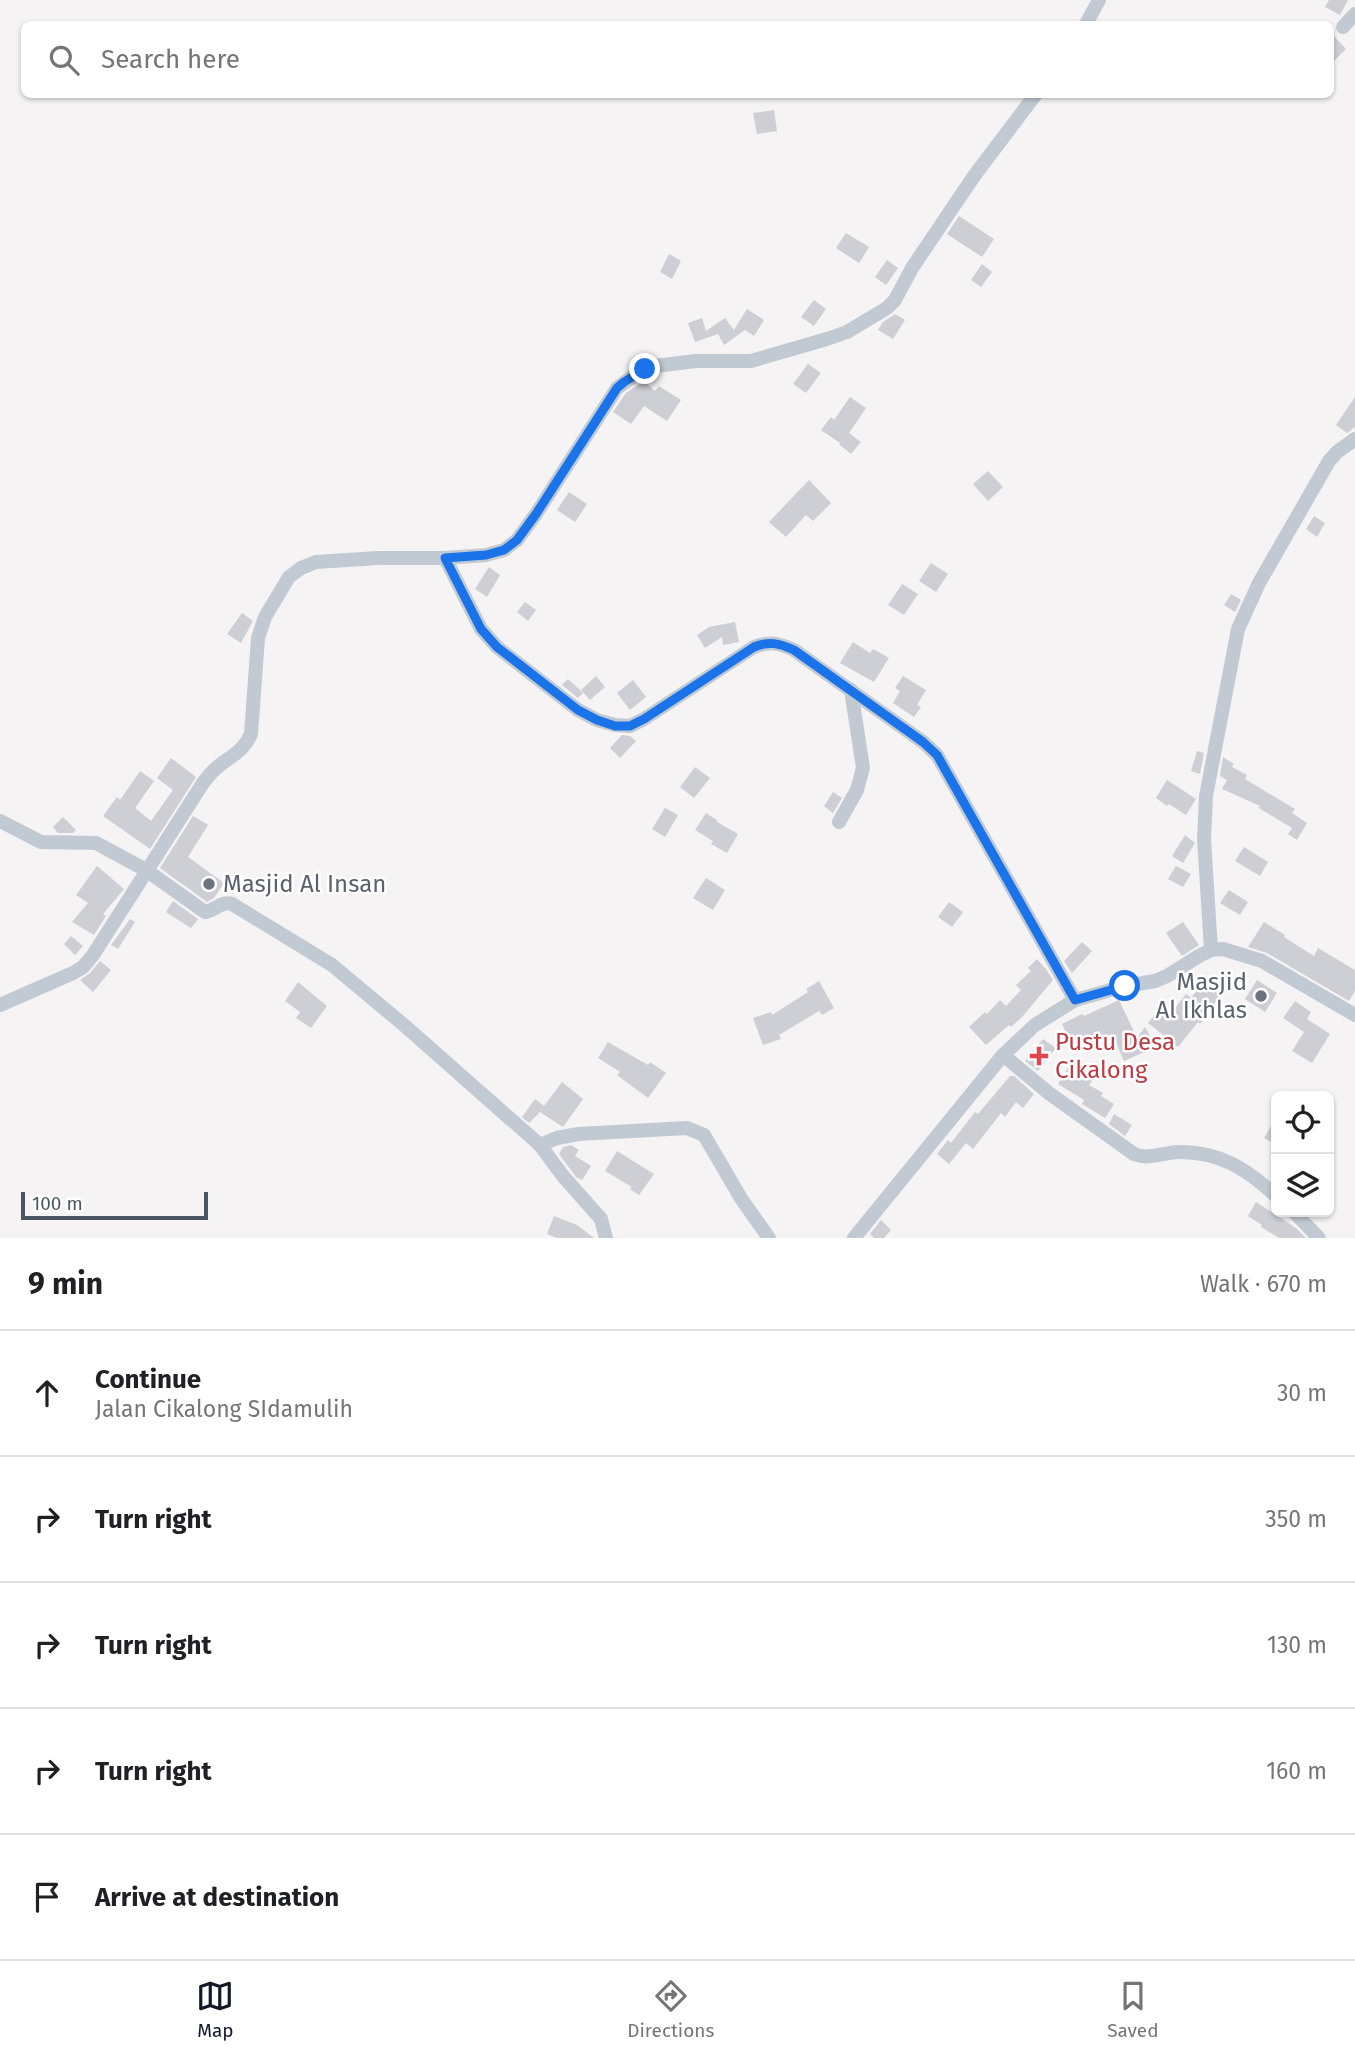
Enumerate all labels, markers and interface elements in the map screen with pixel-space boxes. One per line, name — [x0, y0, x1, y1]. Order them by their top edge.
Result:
search box — [21, 21, 1334, 98]
icon: search — [45, 41, 83, 79]
text: Search here — [101, 44, 240, 75]
route end — [629, 353, 660, 384]
place label: Masjid Al Insan — [223, 870, 386, 898]
marker: Masjid Al Insan — [201, 876, 217, 892]
place label: Masjid Al Ikhlas — [1155, 968, 1247, 1024]
route start — [1109, 970, 1140, 1001]
marker: Masjid Al Ikhlas — [1253, 988, 1269, 1004]
place label: Pustu Desa Cikalong — [1055, 1028, 1175, 1084]
marker: Pustu Desa Cikalong — [1029, 1046, 1049, 1066]
map controls — [1271, 1091, 1334, 1217]
button: locate — [1271, 1091, 1334, 1154]
button: layers — [1271, 1154, 1334, 1217]
scale bar — [21, 1189, 208, 1221]
text: 100 m — [32, 1192, 83, 1215]
text: 9 min — [28, 1266, 103, 1302]
text: Walk · 670 m — [1200, 1270, 1327, 1298]
text: Continue — [95, 1364, 201, 1395]
icon: ahead — [28, 1374, 66, 1412]
text: 30 m — [1277, 1379, 1327, 1407]
text: Jalan Cikalong SIdamulih — [95, 1395, 353, 1423]
icon: right — [28, 1500, 66, 1538]
text: Turn right — [95, 1504, 212, 1535]
text: 350 m — [1265, 1505, 1327, 1533]
icon: right — [28, 1626, 66, 1664]
text: Turn right — [95, 1630, 212, 1661]
text: 130 m — [1267, 1631, 1327, 1659]
icon: right — [28, 1752, 66, 1790]
text: Turn right — [95, 1756, 212, 1787]
text: 160 m — [1266, 1757, 1327, 1785]
icon: arrive — [28, 1878, 66, 1916]
text: Arrive at destination — [95, 1882, 339, 1913]
tab: Map — [196, 1977, 234, 2042]
tab: Directions — [627, 1977, 714, 2042]
tab: Saved — [1107, 1977, 1159, 2042]

